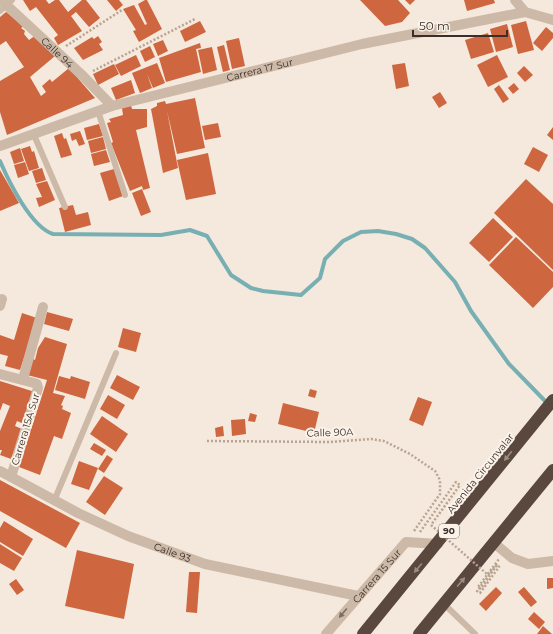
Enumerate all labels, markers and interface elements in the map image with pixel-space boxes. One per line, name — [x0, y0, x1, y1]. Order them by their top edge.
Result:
scale bar — [413, 12, 507, 38]
text: 50 m — [419, 18, 450, 33]
street label: Calle 94 — [38, 34, 76, 71]
street label: Carrera 17 Sur — [225, 55, 294, 84]
street label: Carrera 15A Sur — [8, 391, 43, 467]
street label: Calle 90A — [306, 425, 354, 440]
street label: Avenida Circunvalar — [444, 431, 517, 516]
one-way arrow — [504, 451, 512, 462]
road number: 90 — [439, 524, 459, 538]
street label: Calle 93 — [152, 540, 193, 565]
street label: Carrera 15 Sur — [350, 546, 404, 606]
one-way arrow — [413, 563, 422, 574]
one-way arrow — [457, 577, 466, 588]
one-way arrow — [339, 608, 348, 619]

